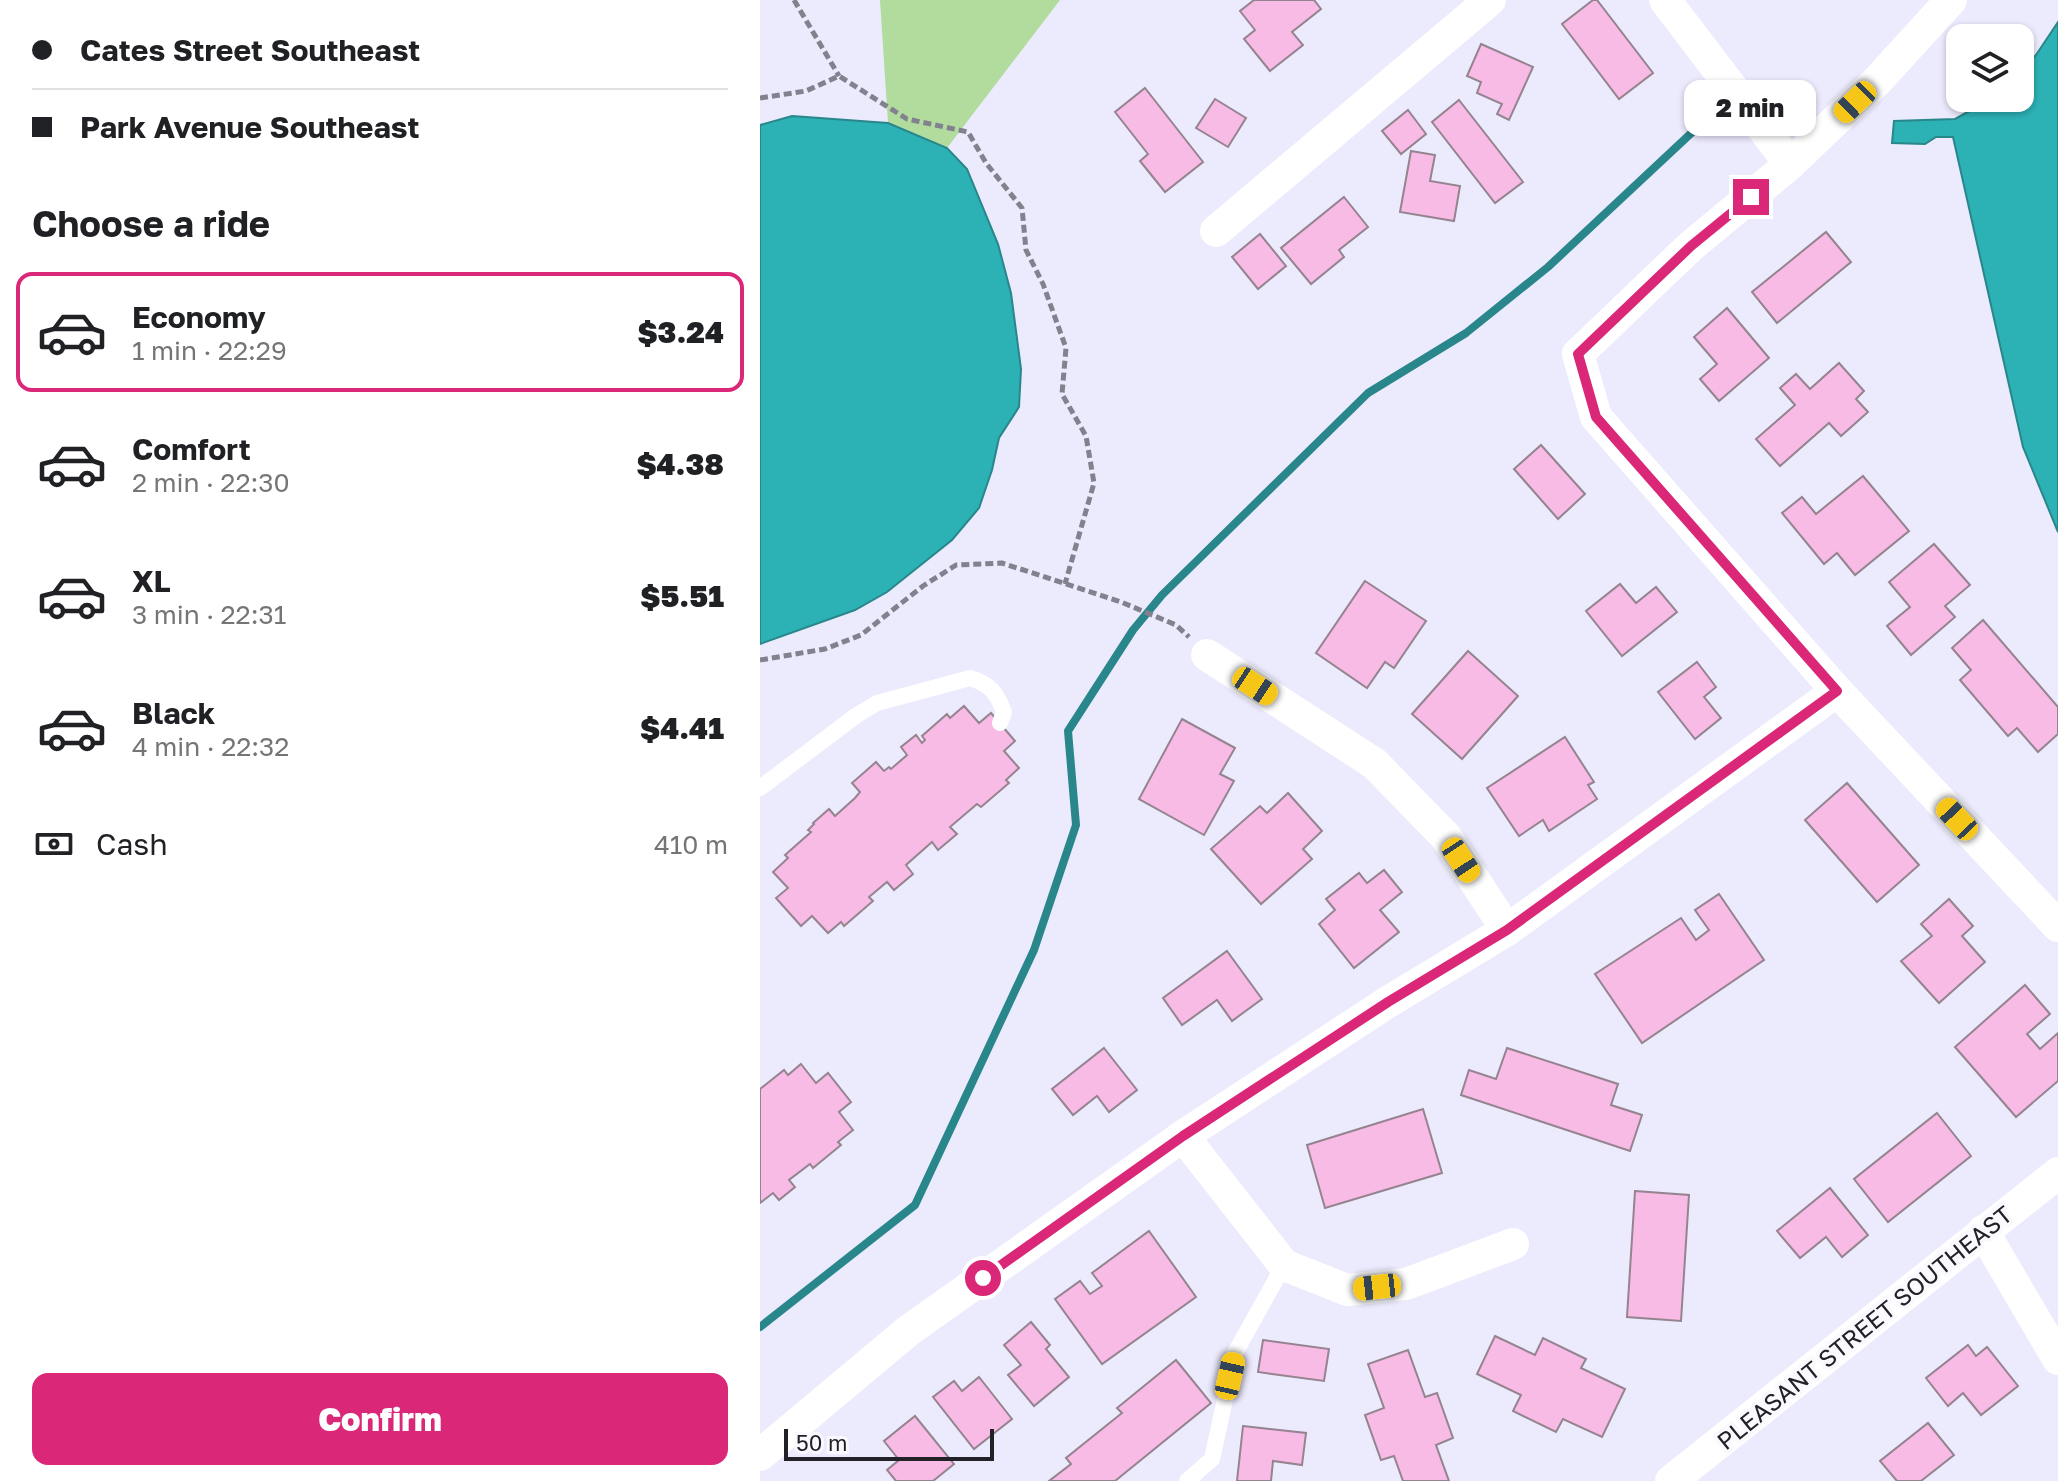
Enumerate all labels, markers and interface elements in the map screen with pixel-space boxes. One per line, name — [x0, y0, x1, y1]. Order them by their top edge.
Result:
map controls — [1946, 24, 2034, 112]
button: layers — [1946, 24, 2034, 112]
text: Cates Street Southeast — [80, 32, 420, 68]
car — [1829, 77, 1881, 127]
callout: 2 min — [1685, 81, 1817, 137]
text: 2 min — [1716, 92, 1784, 123]
text: Park Avenue Southeast — [80, 109, 419, 145]
route end — [1733, 179, 1769, 215]
text: Choose a ride — [32, 202, 270, 245]
icon: car — [36, 296, 108, 368]
text: Economy — [132, 299, 266, 335]
text: $3.24 — [637, 314, 724, 350]
text: 1 min · 22:29 — [132, 335, 287, 366]
icon: car — [36, 428, 108, 500]
text: Comfort — [132, 431, 251, 467]
text: $4.38 — [636, 446, 724, 482]
text: 2 min · 22:30 — [132, 467, 290, 498]
icon: car — [36, 560, 108, 632]
text: XL — [132, 563, 171, 599]
text: $5.51 — [640, 578, 724, 614]
text: 3 min · 22:31 — [132, 599, 286, 630]
car — [1228, 663, 1282, 709]
icon: car — [36, 692, 108, 764]
text: Black — [132, 695, 215, 731]
text: $4.41 — [640, 710, 724, 746]
text: 4 min · 22:32 — [132, 731, 289, 762]
car — [1932, 793, 1982, 845]
icon: cash — [32, 822, 76, 866]
text: Cash — [96, 826, 168, 862]
text: 410 m — [654, 829, 728, 860]
car — [1438, 833, 1484, 887]
street label: PLEASANT STREET SOUTHEAST — [1711, 1199, 2017, 1455]
route start — [965, 1260, 1001, 1296]
car — [1352, 1273, 1402, 1301]
car — [1213, 1350, 1247, 1402]
button: Confirm — [32, 1373, 728, 1465]
scale bar — [784, 1425, 994, 1461]
text: 50 m — [796, 1429, 847, 1456]

